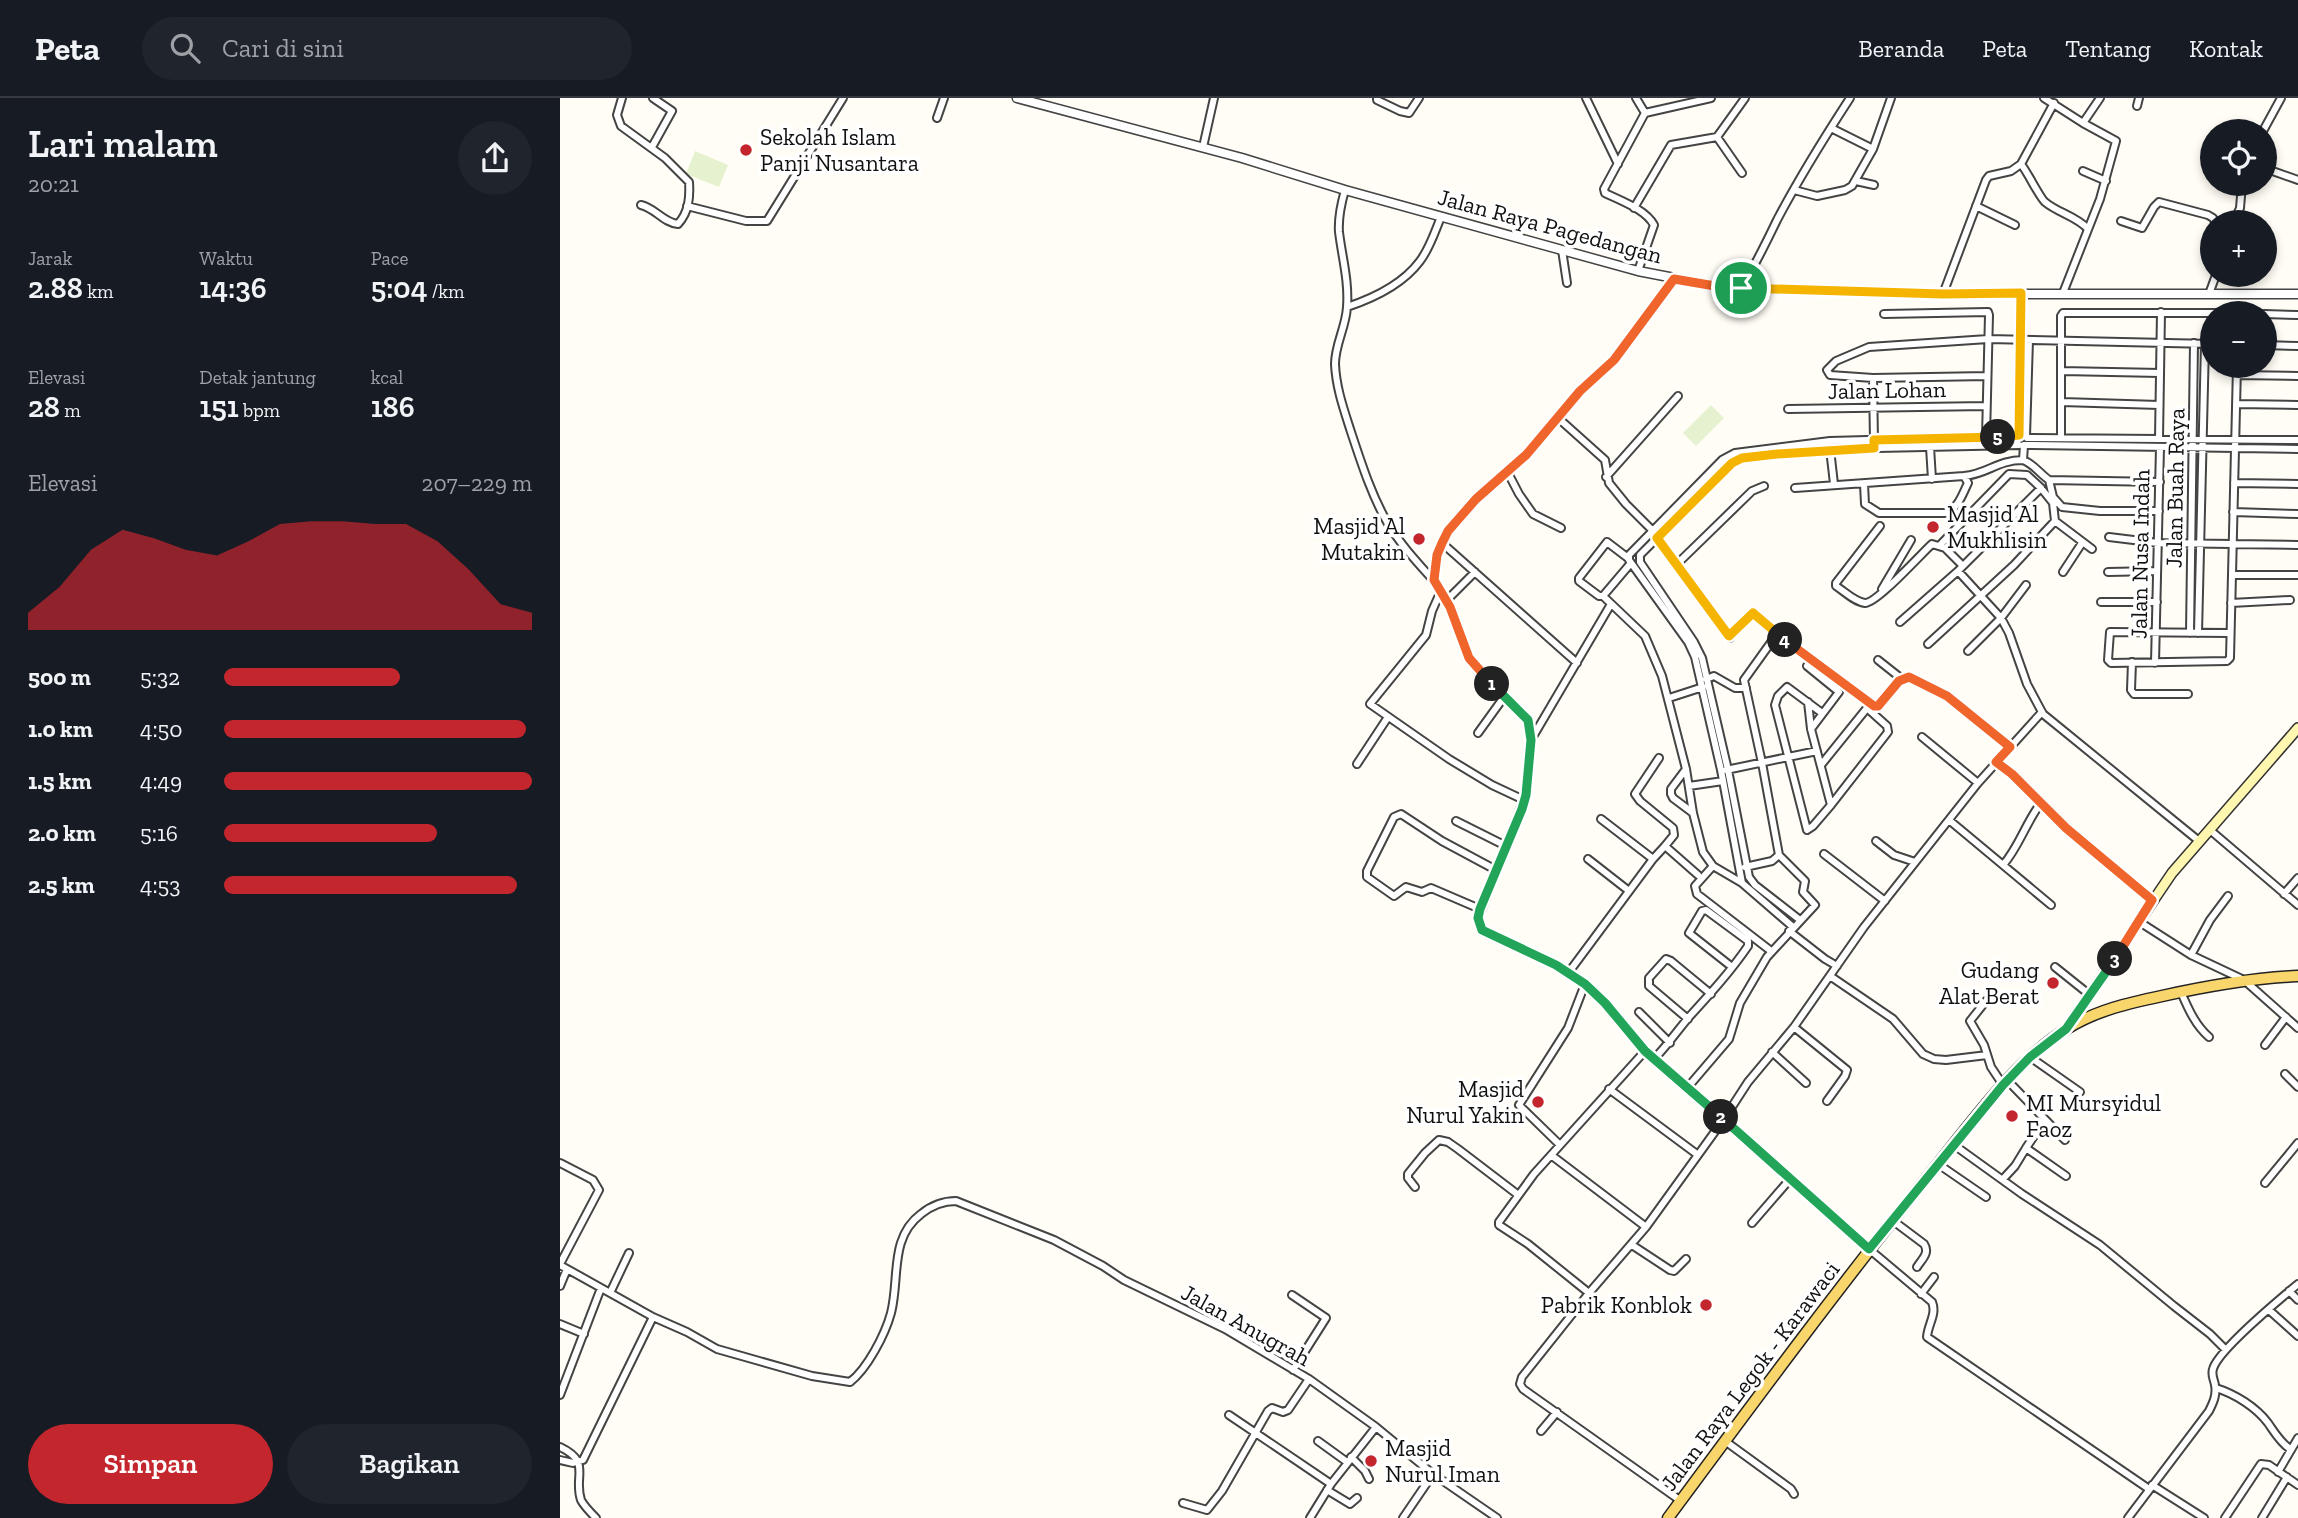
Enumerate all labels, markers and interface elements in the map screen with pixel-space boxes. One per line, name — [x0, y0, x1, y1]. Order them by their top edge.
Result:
search box — [142, 17, 632, 80]
text: Peta — [35, 29, 100, 68]
icon: search — [166, 29, 204, 67]
text: Cari di sini — [222, 32, 344, 64]
text: Beranda — [1858, 34, 1944, 63]
text: Peta — [1982, 34, 2027, 63]
text: Tentang — [2065, 34, 2151, 63]
text: Kontak — [2189, 34, 2263, 63]
map controls — [2200, 119, 2277, 378]
button: locate — [2200, 119, 2277, 196]
text: Lari malam — [28, 121, 218, 167]
button: share — [458, 121, 532, 195]
place label: Sekolah Islam Panji Nusantara — [760, 123, 919, 177]
marker: Sekolah Islam Panji Nusantara — [738, 142, 754, 158]
text: 20:21 — [28, 170, 79, 198]
street label: Jalan Raya Pagedangan — [1435, 183, 1665, 269]
button: + — [2200, 210, 2277, 287]
text: Jarak — [28, 247, 72, 270]
text: Waktu — [199, 247, 253, 270]
text: Pace — [371, 247, 408, 270]
pin — [1711, 258, 1771, 318]
icon: arrive — [1722, 269, 1760, 307]
text: 2.88 — [28, 270, 83, 306]
text: 14:36 — [199, 270, 267, 306]
text: 5:04 — [371, 270, 427, 306]
text: km — [83, 280, 113, 303]
text: /km — [427, 280, 464, 303]
button: − — [2200, 301, 2277, 378]
text: Elevasi — [28, 366, 85, 389]
text: Detak jantung — [199, 366, 316, 389]
text: kcal — [371, 366, 403, 389]
street label: Jalan Lohan — [1828, 375, 1946, 405]
text: 28 — [28, 389, 60, 425]
text: 151 — [199, 389, 239, 425]
text: 186 — [371, 389, 415, 425]
text: m — [60, 399, 81, 422]
text: bpm — [239, 399, 280, 422]
street label: Jalan Buah Raya — [2160, 408, 2190, 568]
pin: 5 — [1980, 420, 2016, 454]
text: 5 — [1993, 425, 2002, 448]
text: Elevasi — [28, 469, 97, 497]
text: 207–229 m — [422, 469, 532, 497]
street label: Jalan Nusa Indah — [2125, 469, 2155, 639]
place label: Masjid Al Mukhlisin — [1947, 500, 2047, 554]
place label: Masjid Al Mutakin — [1313, 512, 1405, 566]
marker: Masjid Al Mukhlisin — [1925, 519, 1941, 535]
marker: Masjid Al Mutakin — [1411, 531, 1427, 547]
pin: 4 — [1768, 622, 1802, 658]
text: 4 — [1779, 628, 1790, 651]
text: 500 m — [28, 663, 91, 691]
text: 5:32 — [140, 663, 180, 691]
pin: 1 — [1474, 666, 1510, 702]
text: 1 — [1488, 672, 1495, 695]
text: 1.0 km — [28, 715, 93, 743]
text: 4:50 — [140, 715, 183, 743]
text: 1.5 km — [28, 767, 92, 795]
text: 4:49 — [140, 767, 182, 795]
text: 2.0 km — [28, 819, 96, 847]
text: 5:16 — [140, 819, 178, 847]
text: 2.5 km — [28, 871, 95, 899]
text: 4:53 — [140, 871, 181, 899]
pin: 3 — [2098, 942, 2132, 976]
text: 3 — [2109, 947, 2120, 970]
place label: Gudang Alat Berat — [1939, 956, 2039, 1010]
marker: Gudang Alat Berat — [2045, 975, 2061, 991]
place label: Masjid Nurul Yakin — [1406, 1075, 1524, 1129]
place label: MI Mursyidul Faoz — [2026, 1089, 2161, 1143]
marker: Masjid Nurul Yakin — [1530, 1094, 1546, 1110]
pin: 2 — [1704, 1100, 1738, 1134]
text: 2 — [1715, 1105, 1726, 1128]
marker: MI Mursyidul Faoz — [2004, 1108, 2020, 1124]
street label: Jalan Raya Legok - Karawaci — [1655, 1256, 1845, 1496]
street label: Jalan Anugrah — [1177, 1278, 1315, 1372]
place label: Pabrik Konblok — [1541, 1291, 1692, 1319]
marker: Pabrik Konblok — [1698, 1297, 1714, 1313]
button: Simpan — [28, 1424, 273, 1504]
button: Bagikan — [287, 1424, 532, 1504]
place label: Masjid Nurul Iman — [1385, 1434, 1500, 1488]
marker: Masjid Nurul Iman — [1363, 1453, 1379, 1469]

